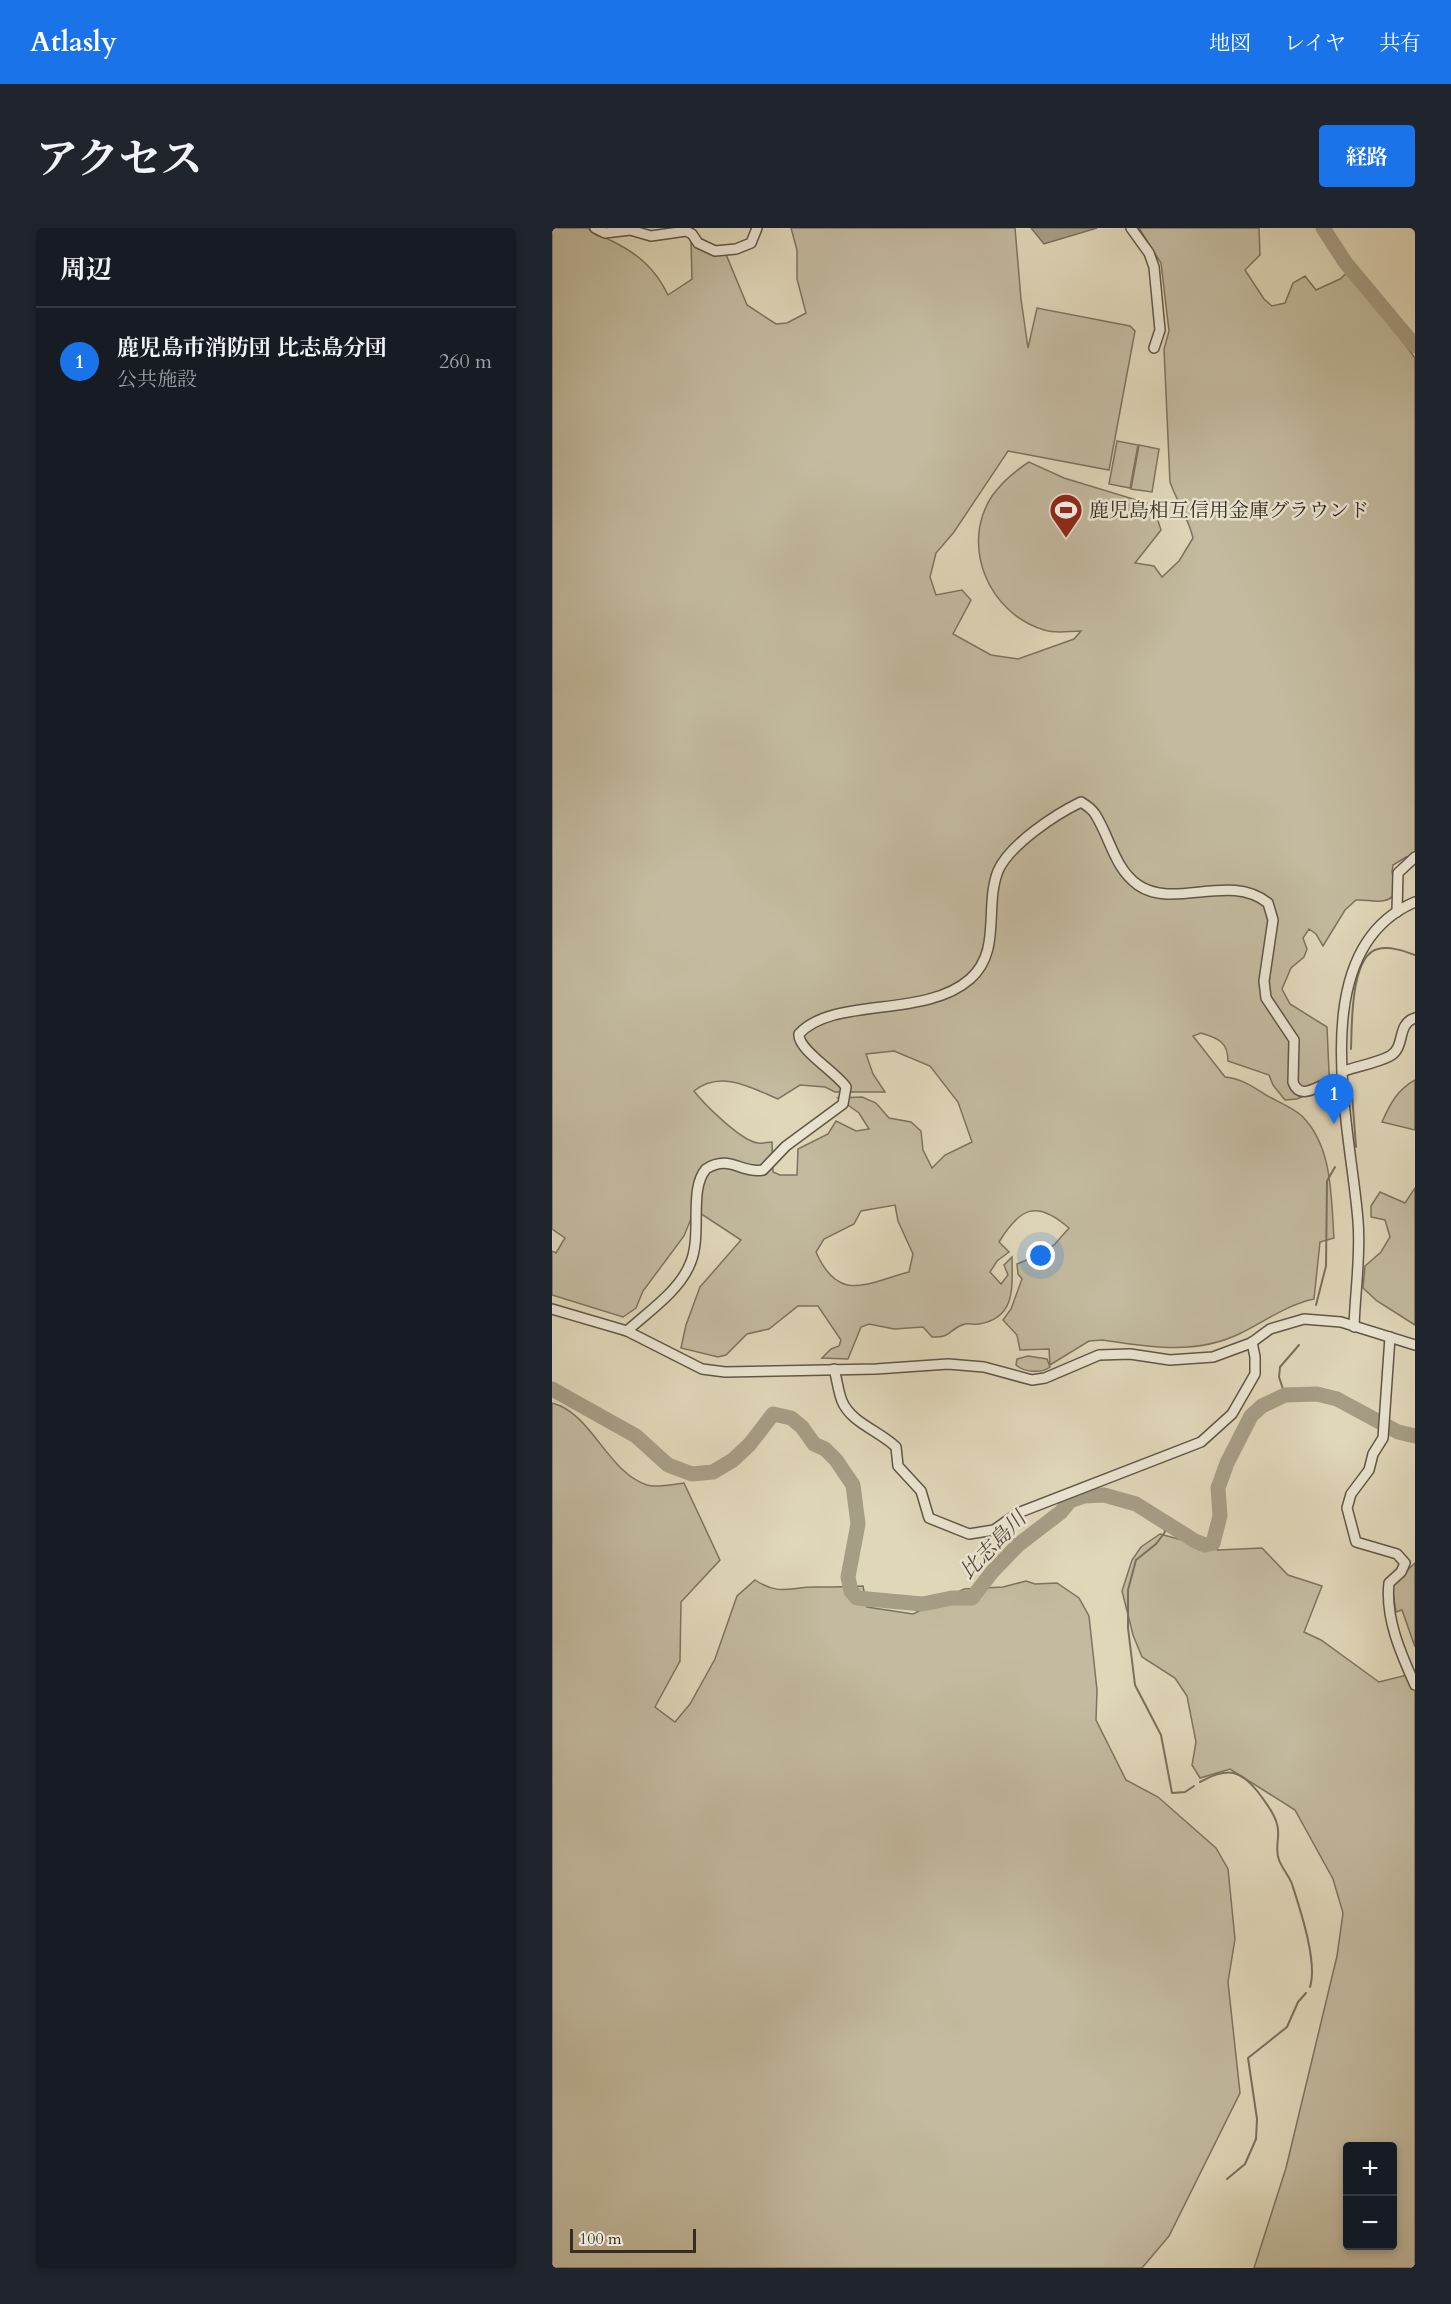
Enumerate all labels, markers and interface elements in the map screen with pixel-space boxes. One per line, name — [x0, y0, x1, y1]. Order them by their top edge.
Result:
text: Atlasly — [30, 23, 117, 61]
text: 地図 — [1209, 29, 1251, 58]
text: レイヤ — [1284, 29, 1346, 58]
text: 共有 — [1379, 29, 1421, 58]
button: 経路 — [1319, 125, 1415, 187]
text: アクセス — [36, 131, 203, 188]
text: 周辺 — [60, 252, 112, 287]
text: 鹿児島市消防団 比志島分団 — [117, 333, 387, 363]
text: 1 — [74, 348, 85, 375]
text: 260 m — [439, 348, 492, 375]
text: 公共施設 — [117, 366, 197, 393]
sports icon: 鹿児島相互信用金庫グラウンド — [1048, 492, 1084, 539]
place label: 鹿児島相互信用金庫グラウンド — [1089, 497, 1369, 524]
pin: 1 — [1314, 1074, 1354, 1124]
your location — [1026, 1241, 1055, 1270]
water label: 比志島川 — [954, 1504, 1034, 1586]
map controls — [1343, 2142, 1397, 2250]
button: + — [1343, 2142, 1397, 2196]
button: − — [1343, 2196, 1397, 2250]
scale bar — [570, 2226, 696, 2254]
text: 100 m — [579, 2228, 621, 2250]

